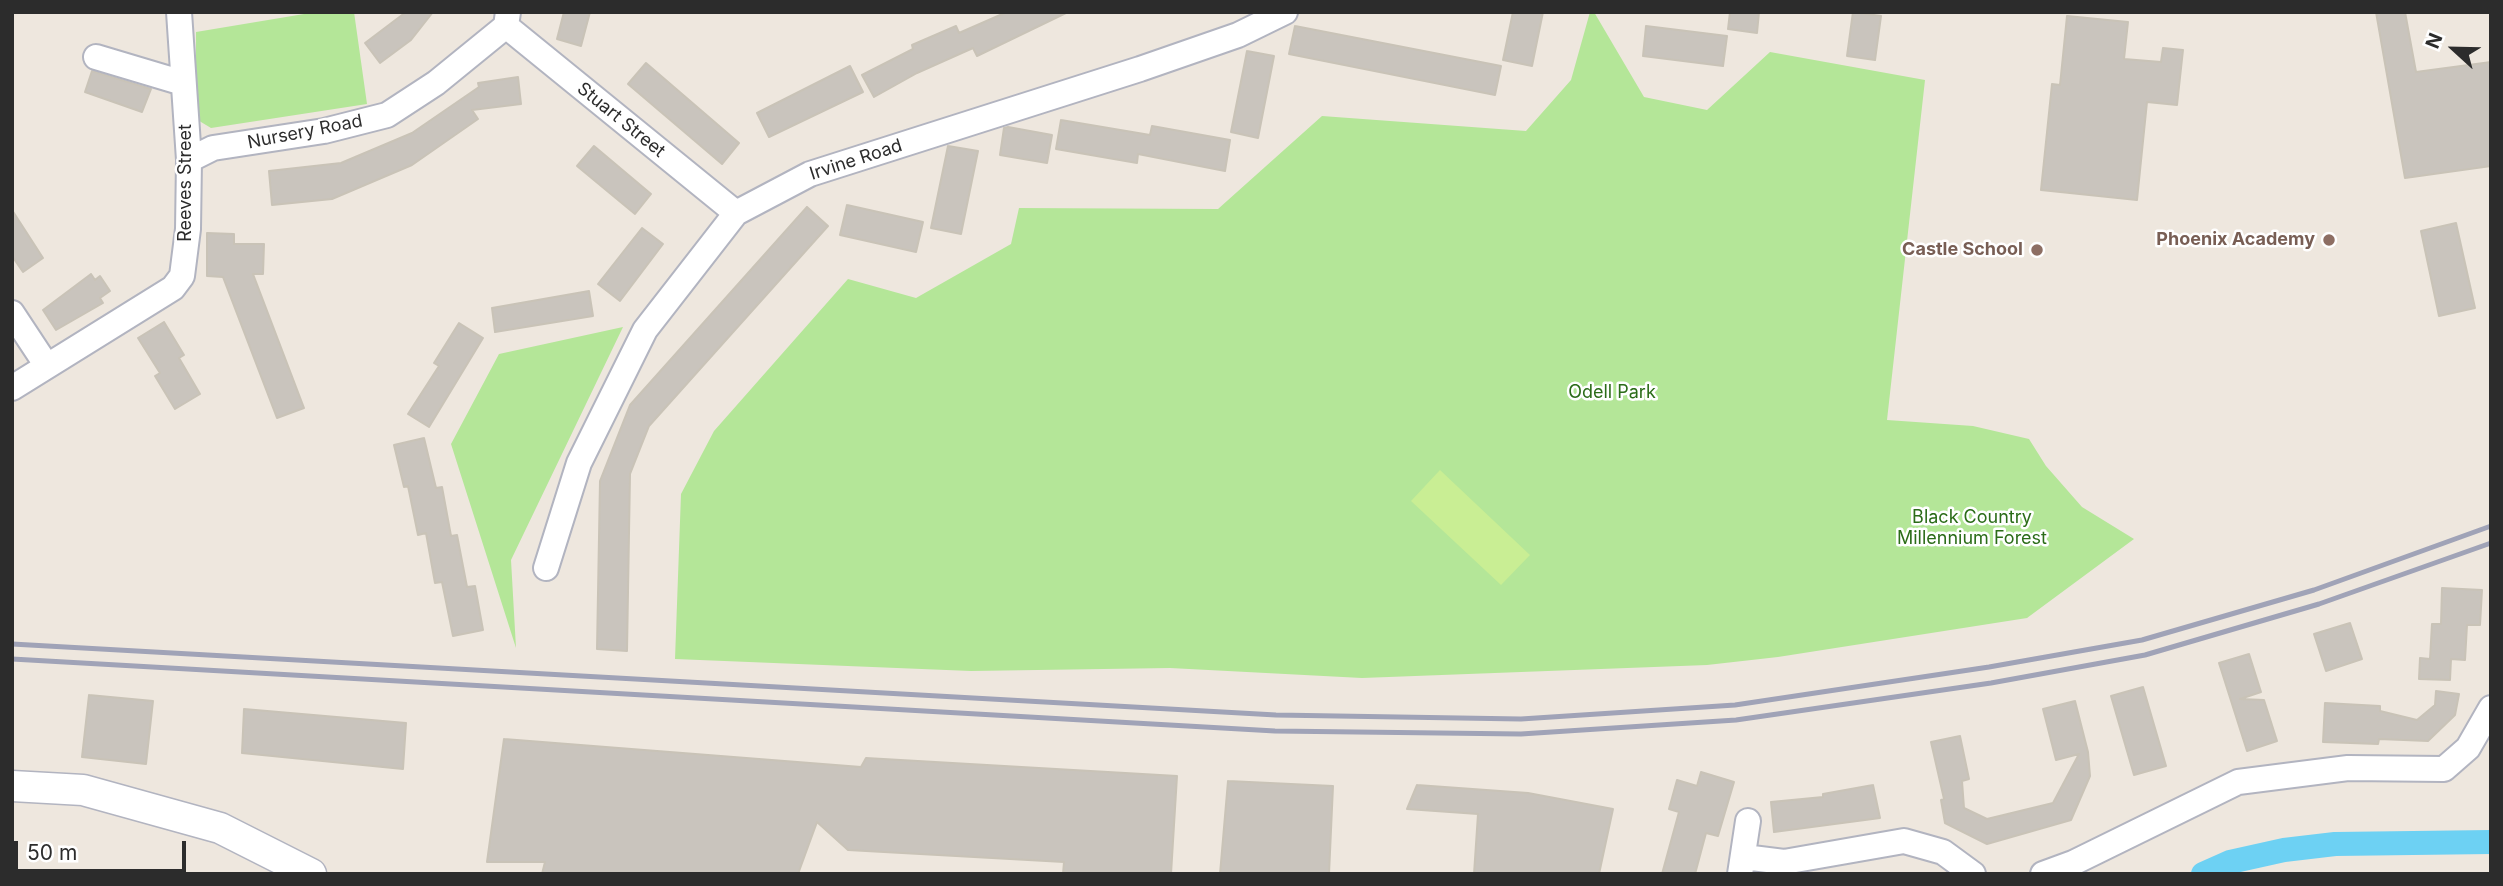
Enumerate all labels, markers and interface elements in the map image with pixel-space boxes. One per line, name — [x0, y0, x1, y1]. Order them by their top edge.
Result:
north arrow — [2419, 14, 2489, 84]
text: N — [2421, 30, 2447, 52]
street label: Stuart Street — [573, 78, 669, 162]
street label: Nursery Road — [246, 110, 364, 154]
street label: Reeves Street — [175, 124, 197, 242]
street label: Irvine Road — [807, 135, 905, 185]
place label: Phoenix Academy — [2156, 229, 2315, 251]
marker: Phoenix Academy — [2321, 232, 2337, 248]
place label: Castle School — [1902, 239, 2023, 261]
marker: Castle School — [2029, 242, 2045, 258]
park label: Odell Park — [1568, 382, 1656, 404]
park label: Black Country Millennium Forest — [1897, 507, 2047, 550]
scale bar — [18, 826, 189, 870]
text: 50 m — [27, 840, 77, 865]

